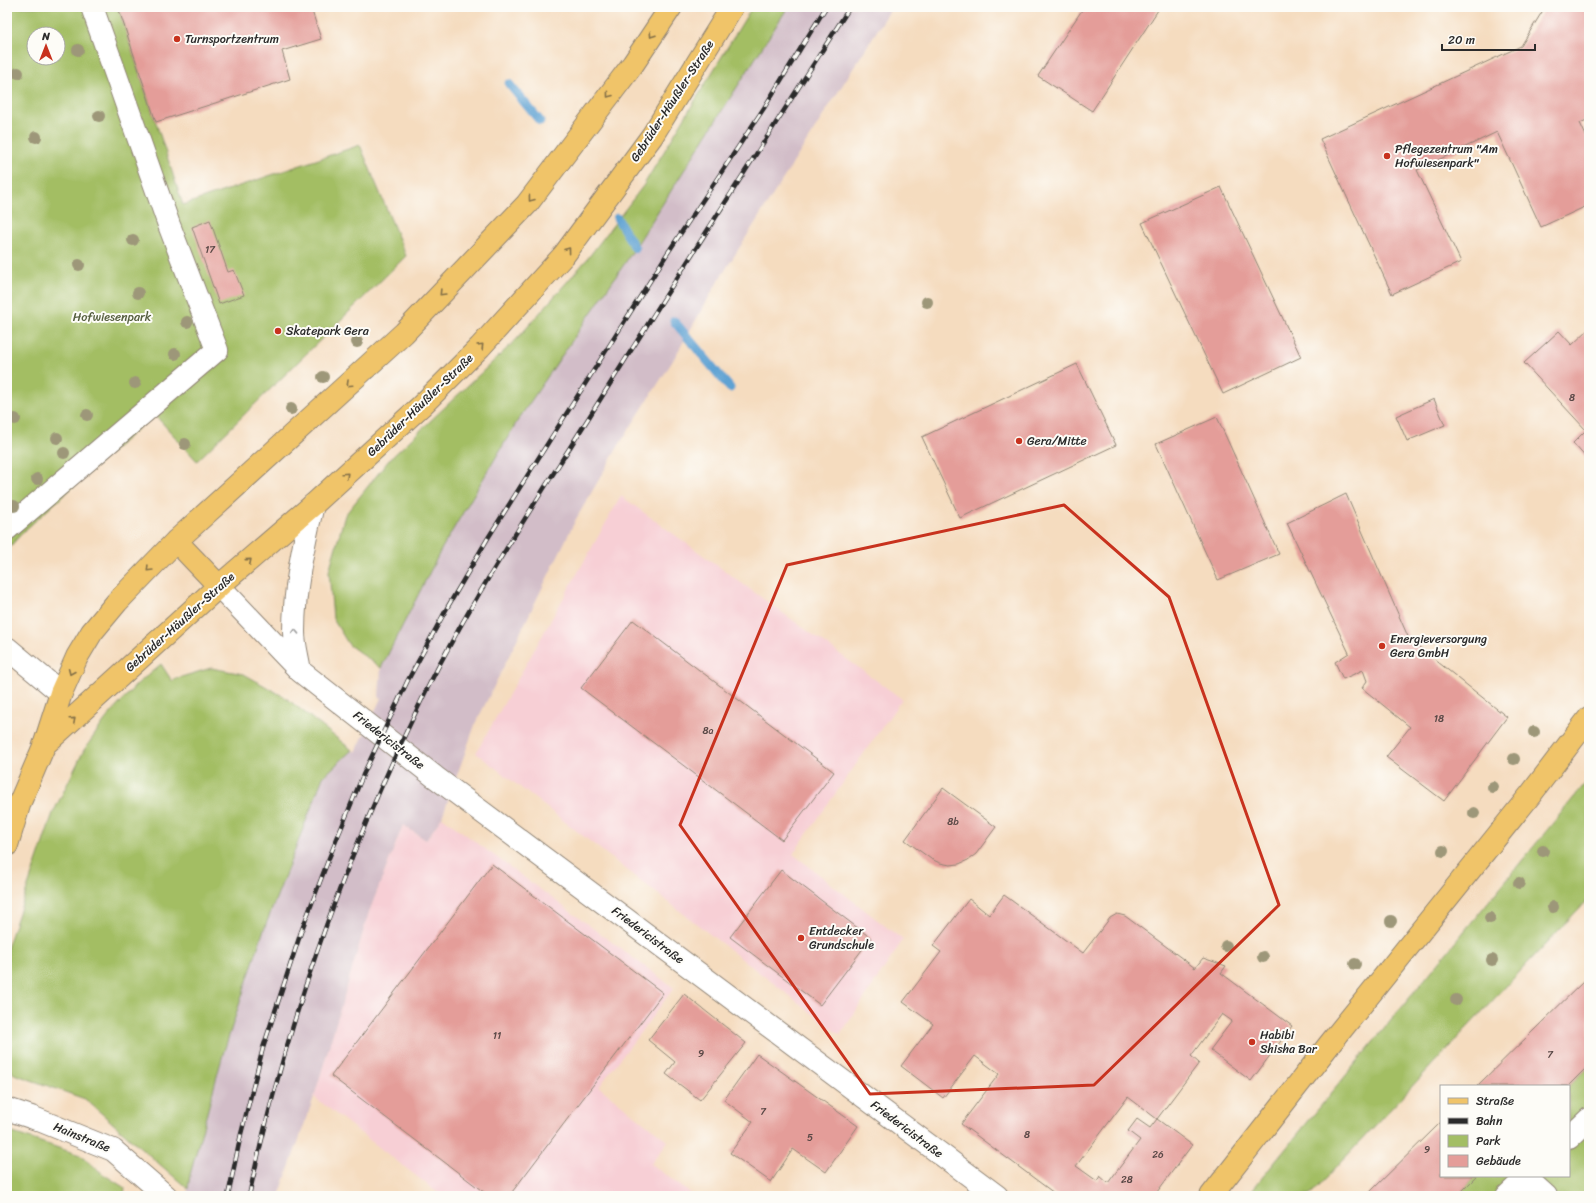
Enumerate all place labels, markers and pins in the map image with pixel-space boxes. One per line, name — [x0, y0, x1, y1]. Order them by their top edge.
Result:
place label: Turnsportzentrum — [185, 28, 279, 50]
marker: Turnsportzentrum — [172, 34, 182, 44]
place label: Pflegezentrum "Am Hofwiesenpark" — [1395, 138, 1498, 174]
marker: Pflegezentrum "Am Hofwiesenpark" — [1382, 151, 1392, 161]
place label: Skatepark Gera — [286, 320, 370, 342]
marker: Skatepark Gera — [273, 326, 283, 336]
place label: Gera/Mitte — [1027, 430, 1087, 452]
marker: Gera/Mitte — [1014, 436, 1024, 446]
place label: Energieversorgung Gera GmbH — [1390, 628, 1487, 664]
marker: Energieversorgung Gera GmbH — [1377, 641, 1387, 651]
place label: Entdecker Grundschule — [809, 920, 874, 956]
marker: Entdecker Grundschule — [796, 933, 806, 943]
place label: Habibi Shisha Bar — [1260, 1024, 1318, 1060]
marker: Habibi Shisha Bar — [1247, 1037, 1257, 1047]

